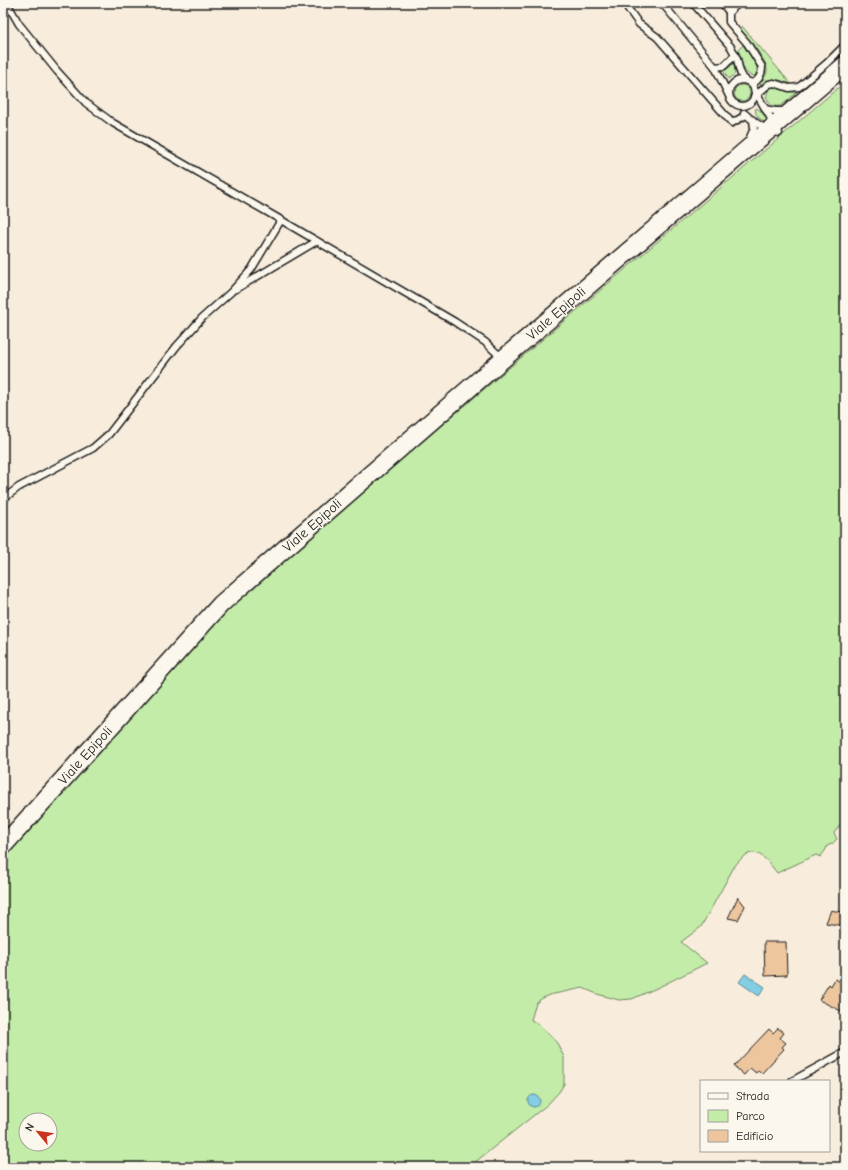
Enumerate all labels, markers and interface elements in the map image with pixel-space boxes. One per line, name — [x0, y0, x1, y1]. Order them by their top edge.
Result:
street label: Viale Epipoli — [523, 283, 589, 344]
street label: Viale Epipoli — [279, 495, 345, 556]
street label: Viale Epipoli — [55, 723, 116, 788]
legend — [700, 1080, 830, 1152]
text: Strada — [736, 1089, 769, 1103]
text: Parco — [736, 1109, 765, 1123]
north arrow — [18, 1112, 58, 1152]
text: N — [22, 1121, 37, 1134]
text: Edificio — [736, 1129, 773, 1143]

